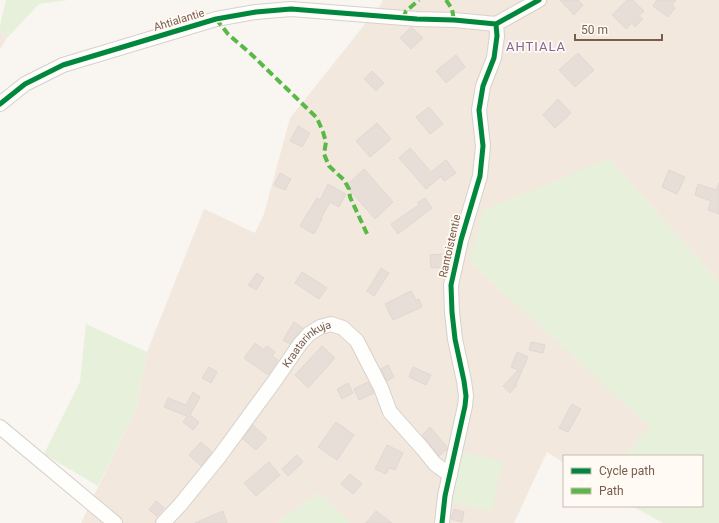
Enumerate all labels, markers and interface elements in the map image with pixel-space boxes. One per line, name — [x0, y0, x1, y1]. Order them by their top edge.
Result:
street label: Ahtialantie — [152, 6, 206, 34]
scale bar — [575, 16, 662, 42]
text: 50 m — [581, 23, 608, 37]
district label: AHTIALA — [506, 39, 566, 54]
street label: Rantoistentie — [436, 213, 464, 279]
street label: Kraatarinkuja — [279, 318, 333, 370]
legend — [563, 455, 703, 507]
text: Cycle path — [599, 464, 655, 478]
text: Path — [599, 484, 624, 498]

